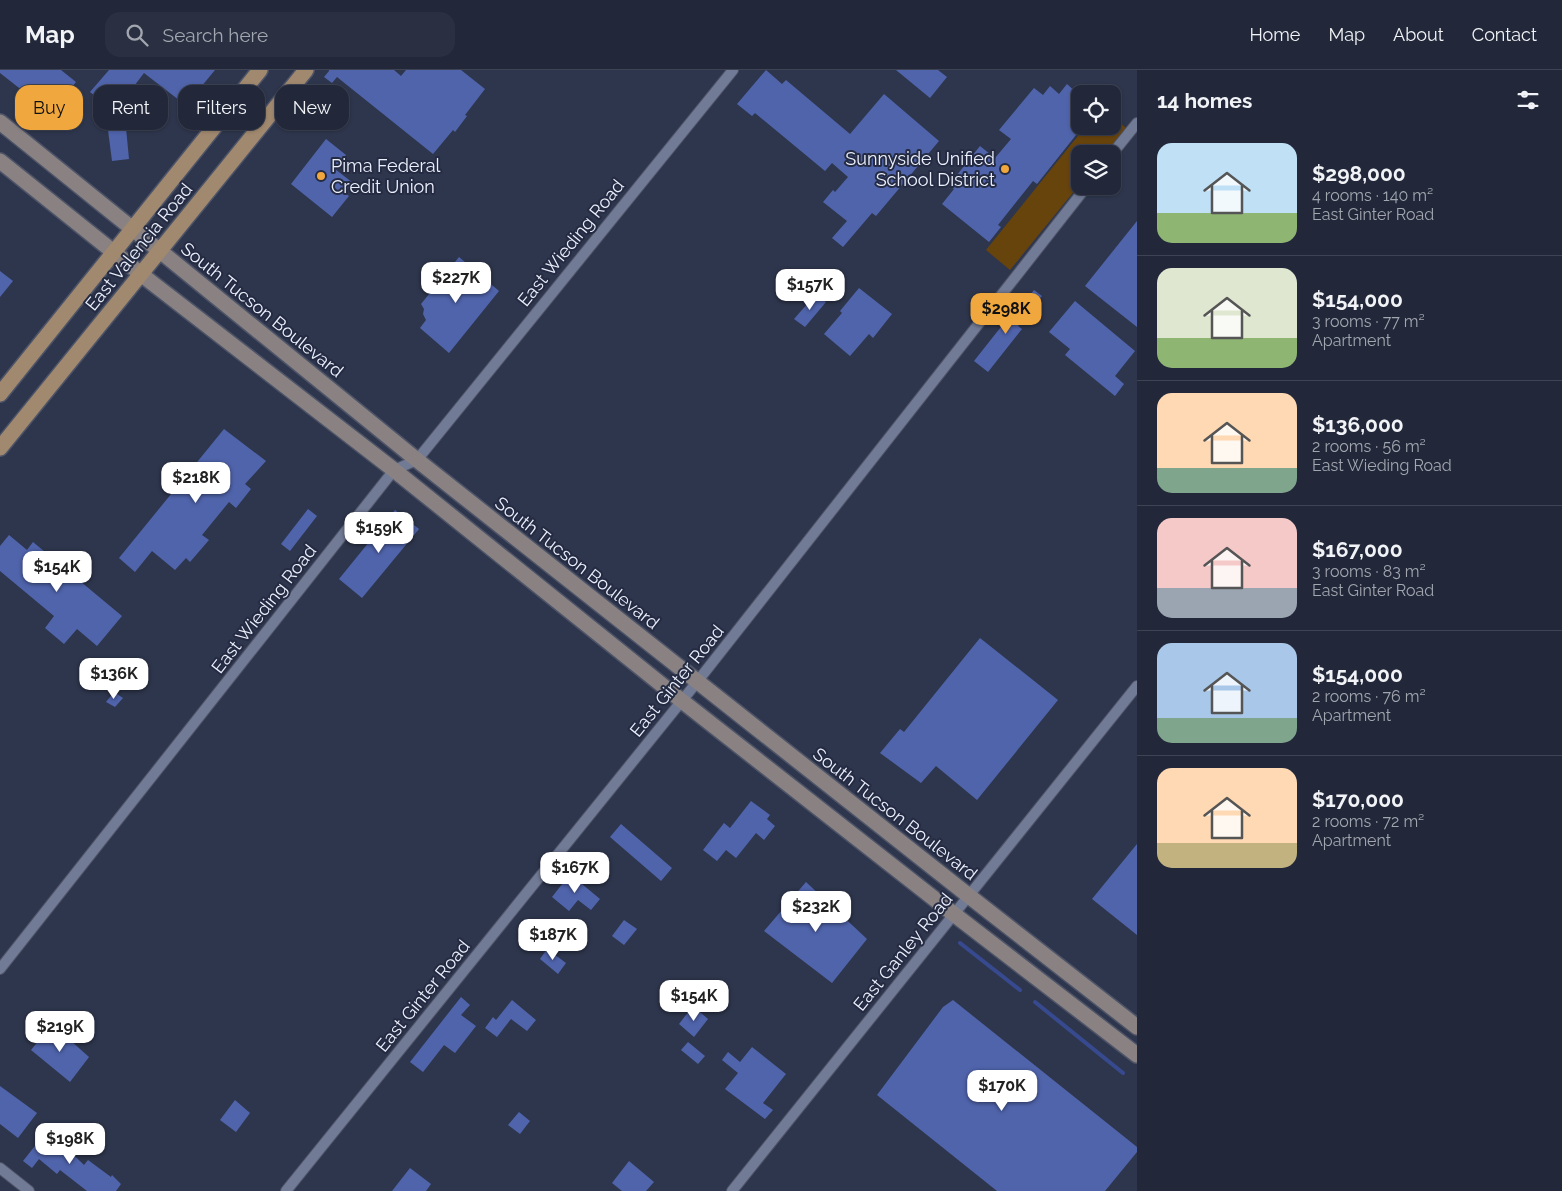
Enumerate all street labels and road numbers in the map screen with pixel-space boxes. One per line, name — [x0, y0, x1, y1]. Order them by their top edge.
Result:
street label: East Wieding Road — [513, 175, 628, 310]
street label: East Valencia Road — [81, 179, 196, 315]
street label: South Tucson Boulevard — [177, 238, 348, 381]
street label: South Tucson Boulevard — [491, 492, 664, 633]
street label: East Wieding Road — [207, 540, 320, 677]
street label: East Ginter Road — [625, 621, 728, 741]
street label: South Tucson Boulevard — [809, 743, 982, 884]
street label: East Ganley Road — [849, 889, 957, 1015]
street label: East Ginter Road — [371, 936, 474, 1056]

